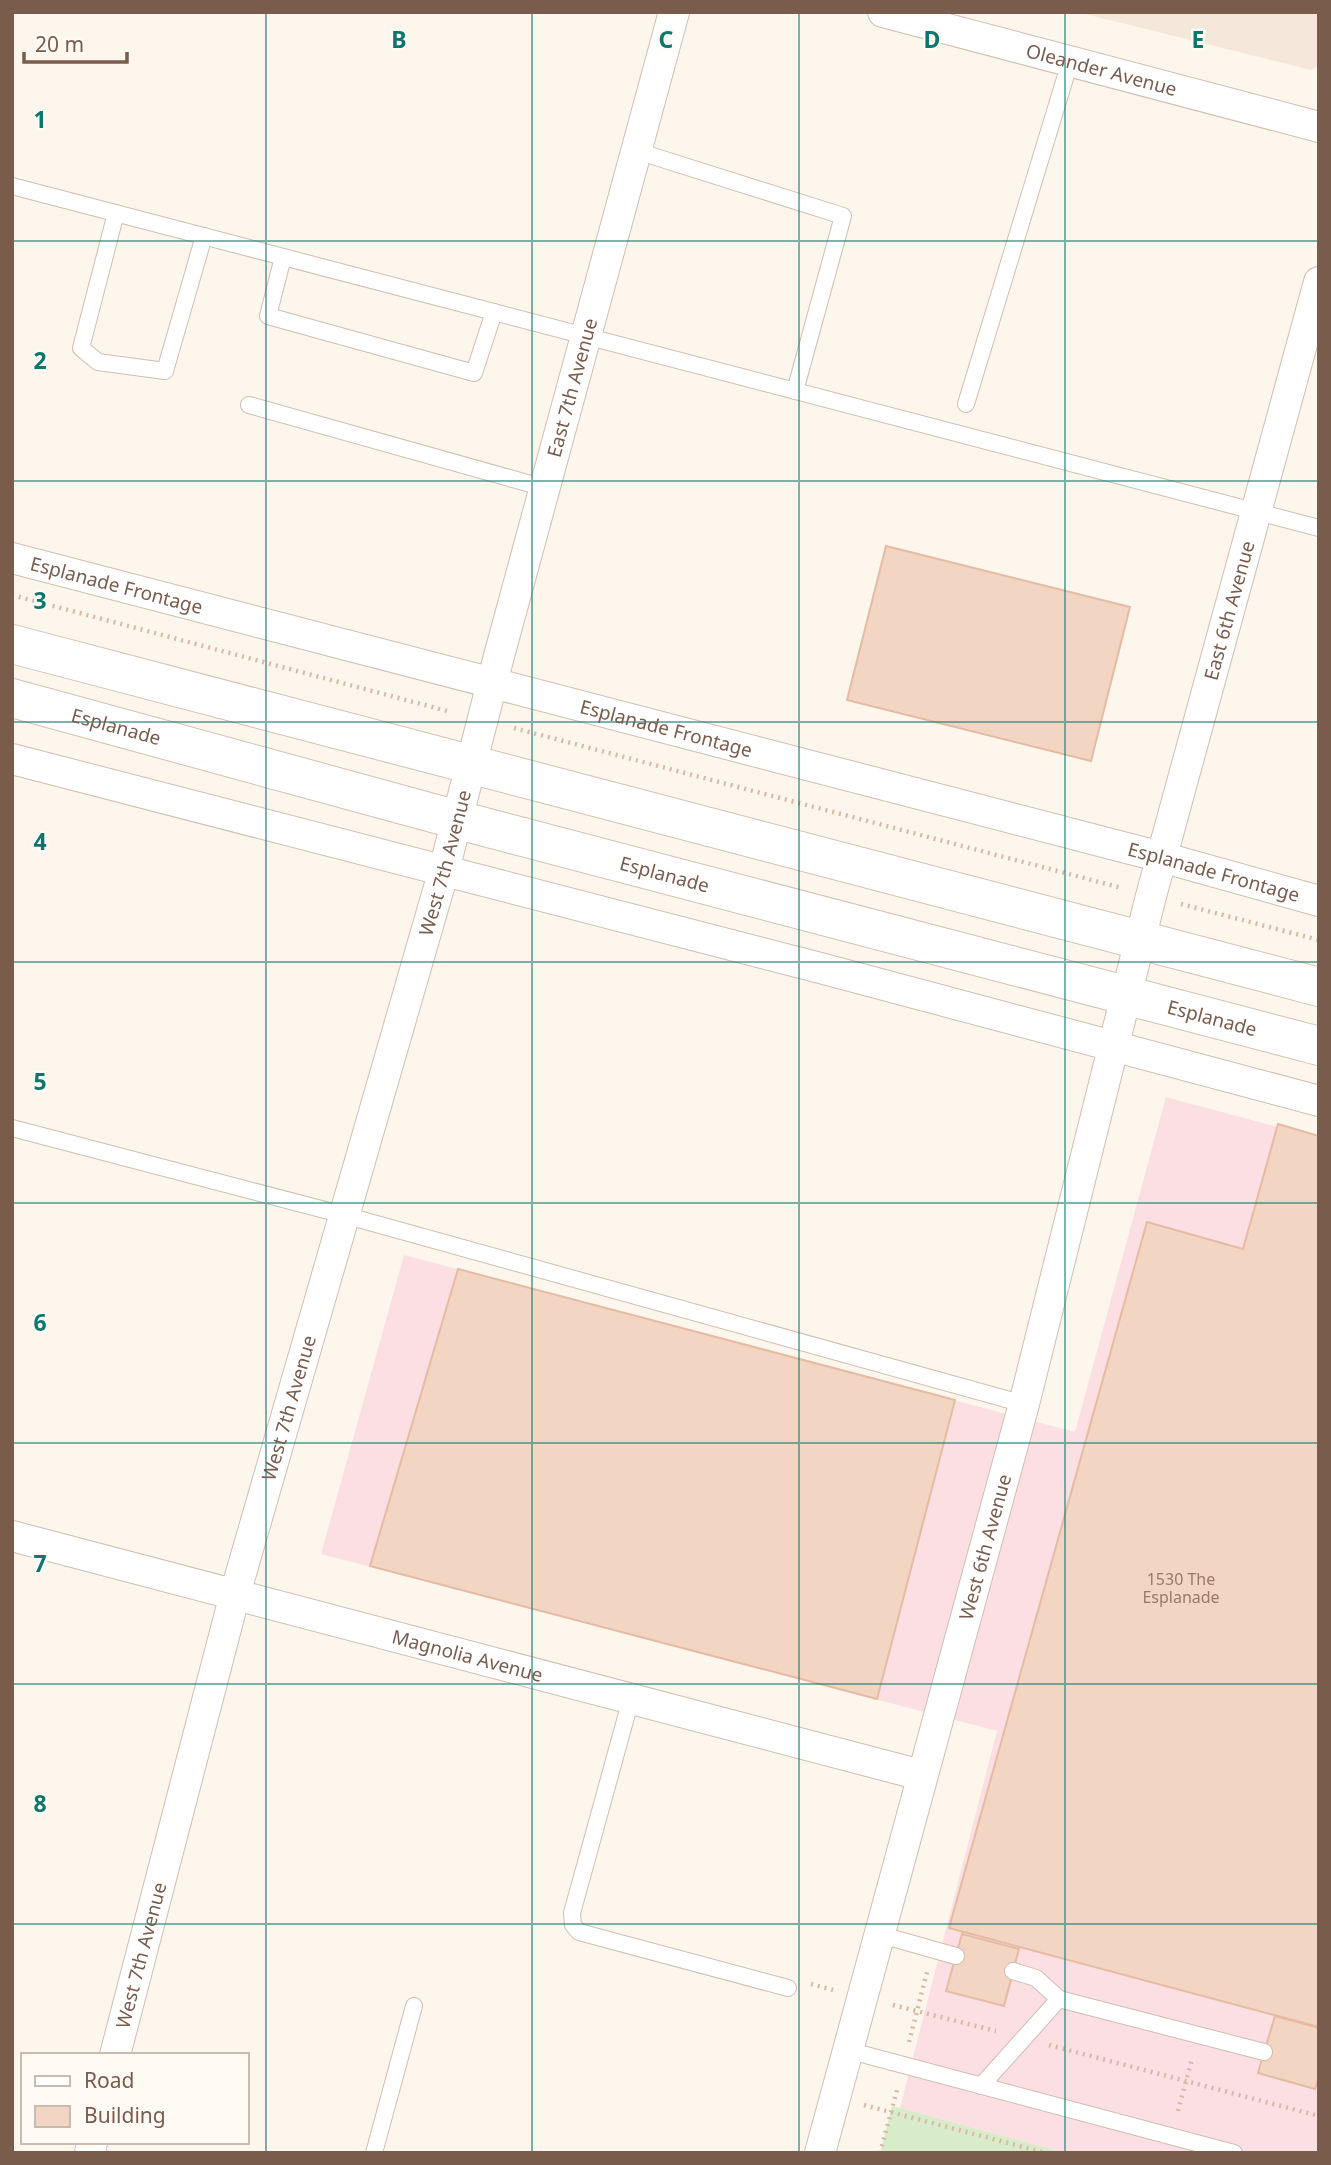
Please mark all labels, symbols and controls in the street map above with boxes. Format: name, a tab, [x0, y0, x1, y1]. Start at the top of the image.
scale bar	[24, 21, 128, 65]
text: B	[391, 23, 407, 55]
text: C	[659, 23, 674, 55]
text: D	[924, 23, 940, 55]
text: E	[1192, 23, 1204, 55]
text: 20 m	[35, 30, 84, 58]
street label: Oleander Avenue	[1023, 37, 1180, 102]
text: 1	[33, 103, 47, 135]
street label: East 7th Avenue	[541, 315, 603, 460]
text: 2	[33, 344, 47, 376]
street label: East 6th Avenue	[1198, 538, 1261, 683]
street label: Esplanade Frontage	[27, 550, 206, 620]
text: 3	[33, 584, 47, 616]
street label: Esplanade Frontage	[577, 693, 755, 763]
street label: Esplanade	[68, 702, 164, 751]
street label: West 7th Avenue	[413, 787, 477, 939]
text: 4	[33, 825, 47, 857]
street label: Esplanade Frontage	[1125, 836, 1303, 908]
street label: Esplanade	[617, 850, 712, 898]
street label: Esplanade	[1164, 994, 1260, 1042]
text: 5	[33, 1065, 47, 1097]
text: 6	[33, 1306, 47, 1338]
street label: West 7th Avenue	[255, 1332, 322, 1484]
street label: West 6th Avenue	[953, 1471, 1017, 1623]
text: 7	[33, 1547, 47, 1579]
house number: 1530 The Esplanade	[1142, 1568, 1220, 1608]
street label: Magnolia Avenue	[389, 1623, 546, 1688]
text: 8	[33, 1787, 47, 1819]
street label: West 7th Avenue	[109, 1879, 172, 2031]
legend	[21, 2053, 248, 2144]
text: Road	[84, 2066, 134, 2094]
text: Building	[84, 2101, 166, 2129]

